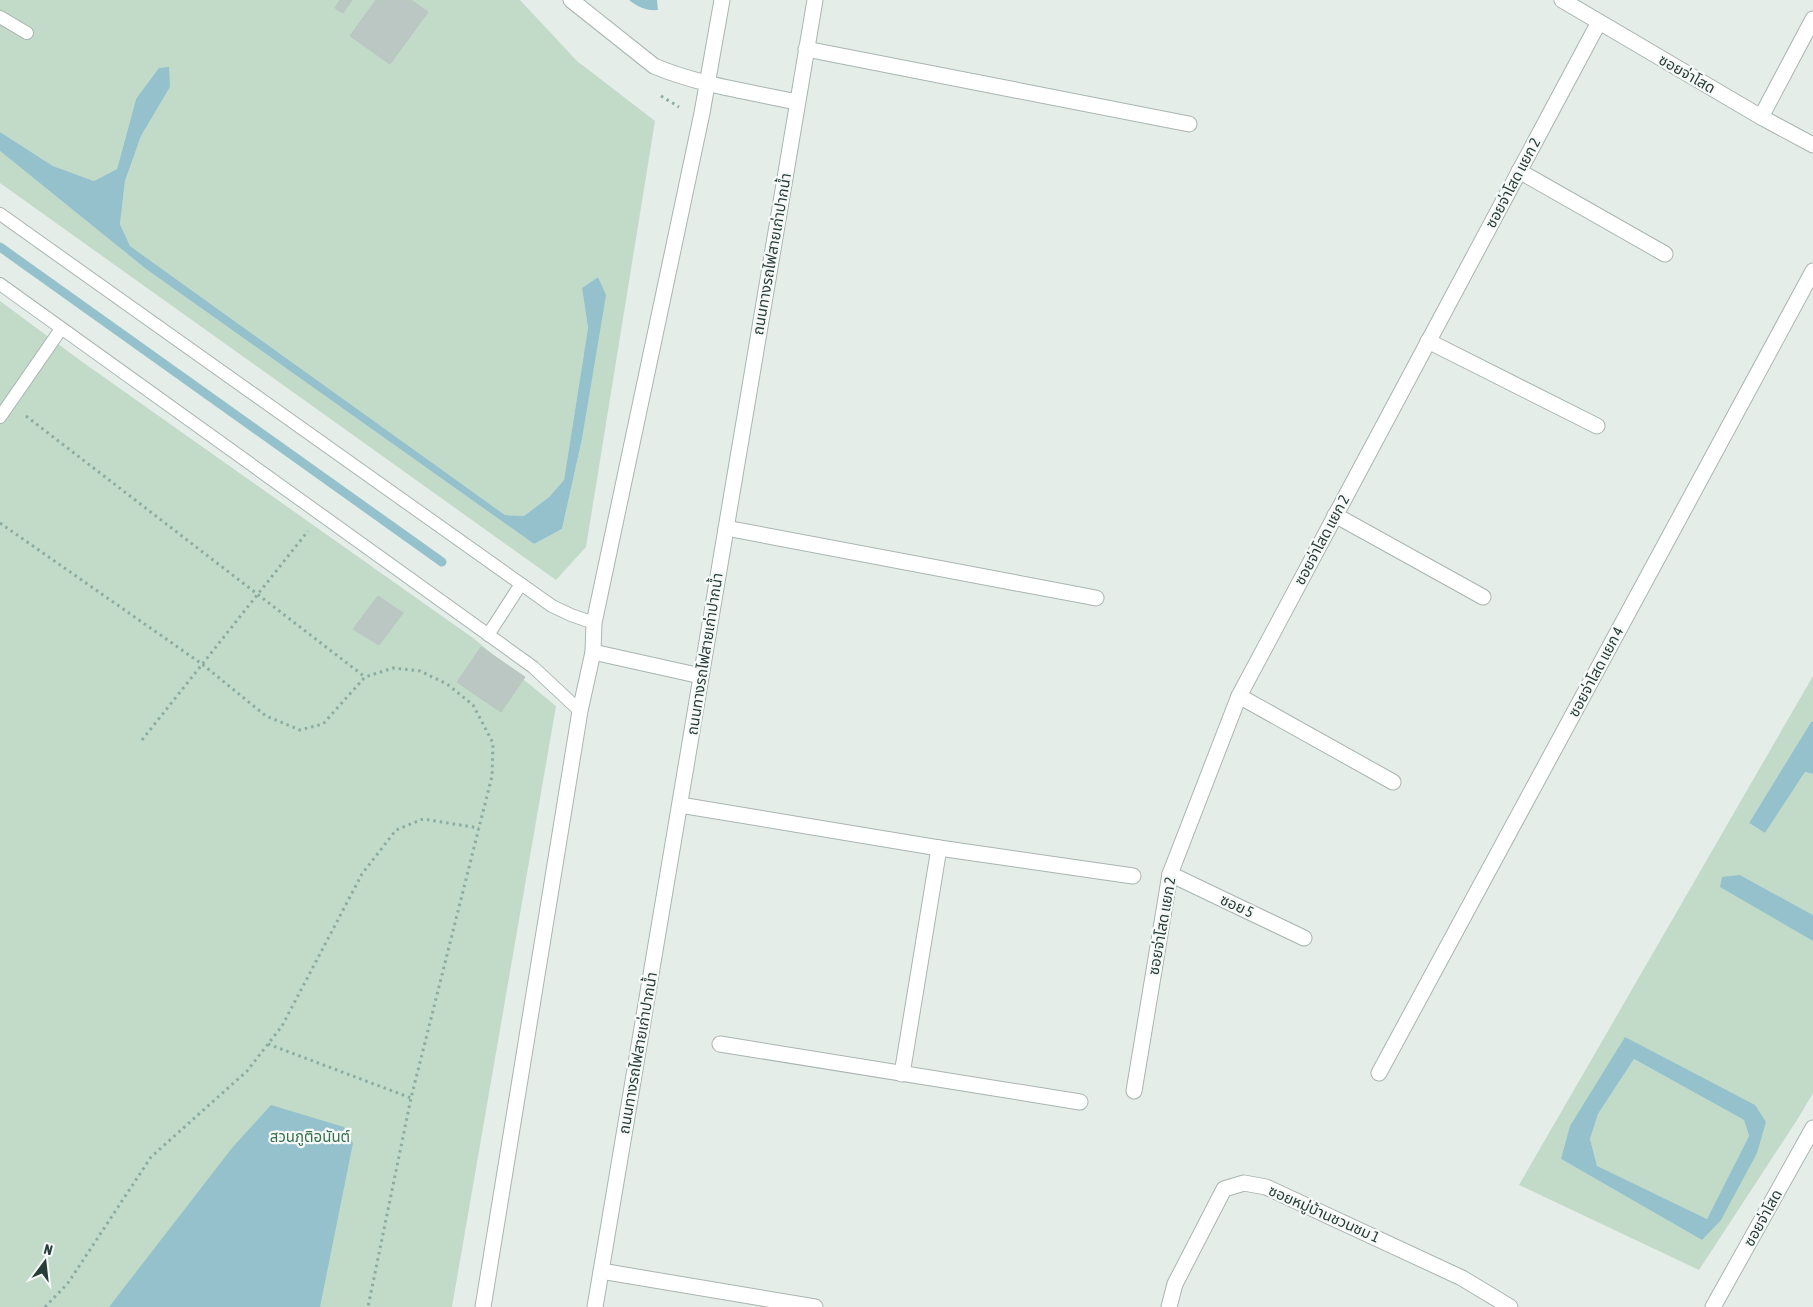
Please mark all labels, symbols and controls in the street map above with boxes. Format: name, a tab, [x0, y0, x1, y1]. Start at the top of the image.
street label: ซอยจ่าโสด	[1656, 51, 1718, 96]
street label: ซอยจ่าโสด แยก 2	[1482, 135, 1543, 231]
street label: ถนนทางรถไฟสายเก่าปากน้ำ	[747, 171, 794, 336]
street label: ซอยจ่าโสด แยก 2	[1291, 492, 1352, 588]
street label: ถนนทางรถไฟสายเก่าปากน้ำ	[681, 571, 726, 736]
street label: ซอยจ่าโสด แยก 4	[1565, 624, 1626, 720]
street label: ซอยจ่าโสด แยก 2	[1145, 876, 1179, 976]
street label: ซอย 5	[1218, 890, 1257, 921]
street label: ถนนทางรถไฟสายเก่าปากน้ำ	[613, 970, 660, 1135]
park label: สวนภูติอนันต์	[270, 1128, 350, 1146]
street label: ซอยหมู่บ้านชวนชม 1	[1266, 1181, 1382, 1247]
street label: ซอยจ่าโสด	[1740, 1186, 1785, 1249]
north arrow	[20, 1237, 70, 1287]
text: N	[42, 1241, 54, 1258]

